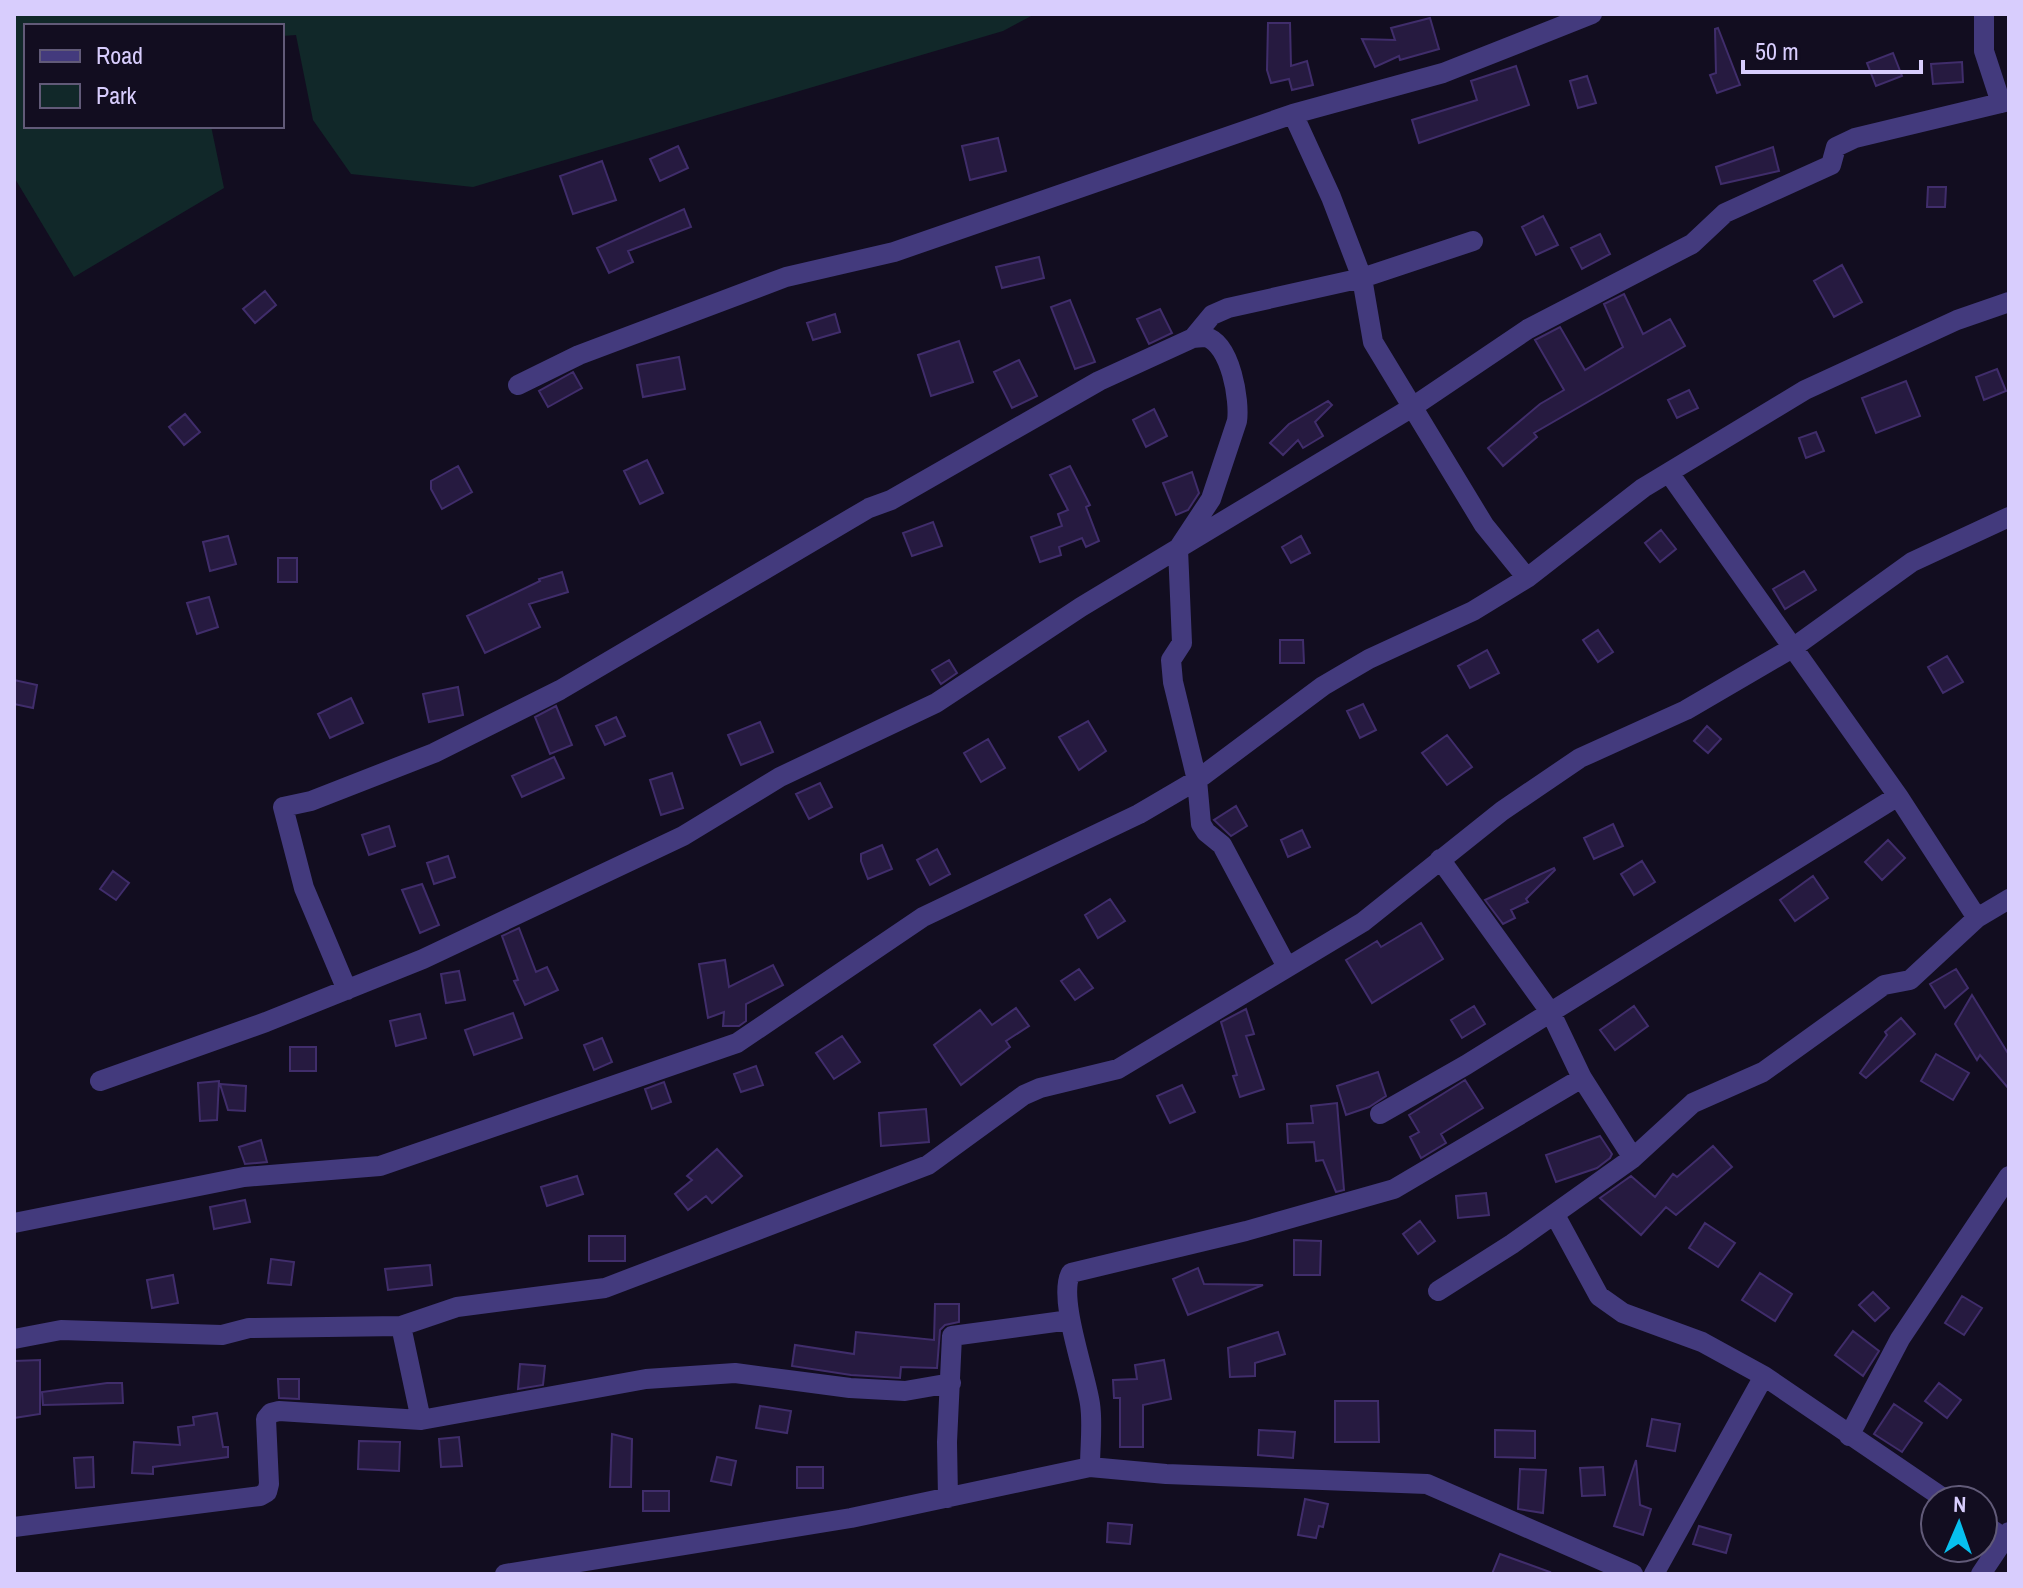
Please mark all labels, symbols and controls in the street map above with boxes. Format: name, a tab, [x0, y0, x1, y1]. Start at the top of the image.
legend	[24, 24, 284, 128]
scale bar	[1743, 24, 1921, 74]
text: 50 m	[1755, 35, 1799, 67]
text: Road	[96, 39, 143, 71]
text: Park	[96, 79, 137, 111]
north arrow	[1919, 1484, 1999, 1564]
text: N	[1953, 1489, 1967, 1519]

